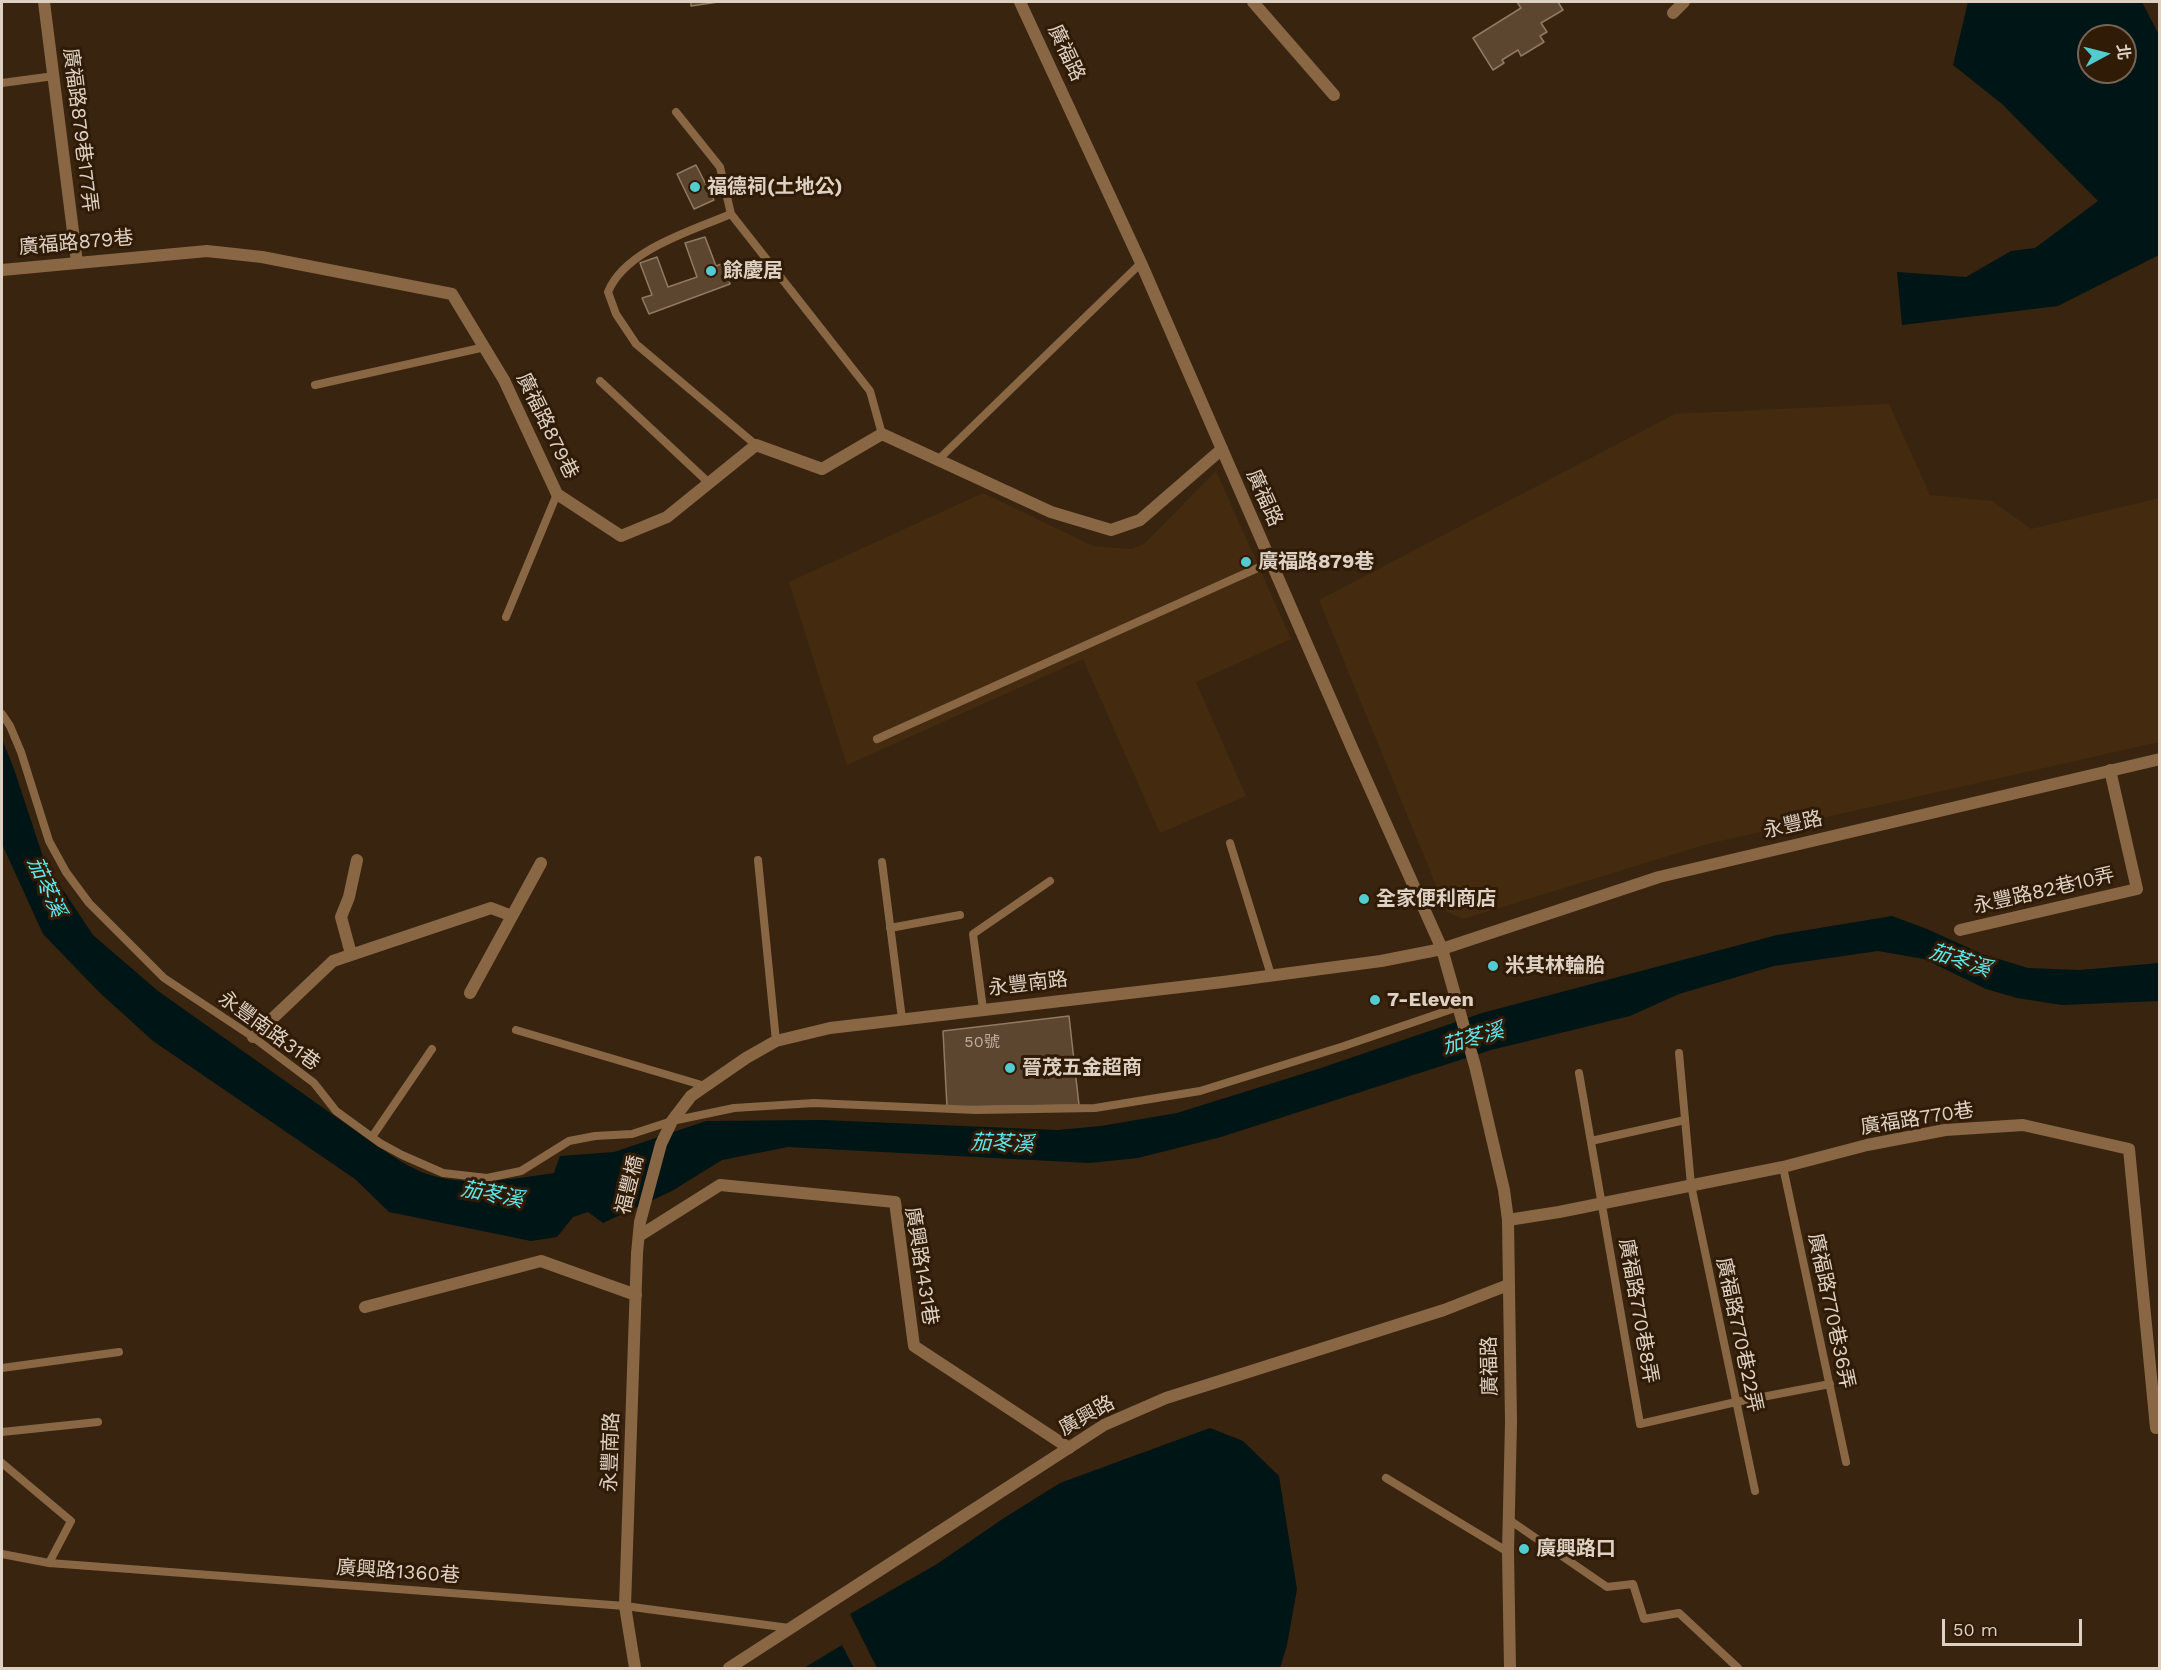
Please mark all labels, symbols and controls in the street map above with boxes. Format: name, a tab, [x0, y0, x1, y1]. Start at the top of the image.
street label: 廣福路	[1042, 21, 1090, 85]
north arrow	[2077, 24, 2137, 84]
text: 北	[2113, 43, 2134, 61]
street label: 廣福路879巷177弄	[58, 46, 102, 214]
place label: 福德祠(土地公)	[707, 175, 843, 199]
marker: 福德祠(土地公)	[688, 180, 702, 194]
street label: 廣福路879巷	[18, 226, 134, 260]
place label: 餘慶居	[723, 259, 783, 283]
marker: 餘慶居	[704, 264, 718, 278]
street label: 廣福路879巷	[511, 369, 583, 483]
street label: 廣福路	[1241, 466, 1287, 530]
place label: 廣福路879巷	[1258, 550, 1374, 574]
marker: 廣福路879巷	[1239, 555, 1253, 569]
street label: 永豐路	[1761, 807, 1825, 843]
water label: 茄苳溪	[22, 853, 70, 921]
street label: 永豐路82巷10弄	[1971, 863, 2117, 919]
place label: 全家便利商店	[1376, 887, 1496, 911]
marker: 全家便利商店	[1357, 892, 1371, 906]
water label: 茄苳溪	[1926, 939, 1994, 983]
place label: 米其林輪胎	[1505, 954, 1605, 978]
marker: 米其林輪胎	[1486, 959, 1500, 973]
street label: 永豐南路	[987, 967, 1069, 1001]
street label: 永豐南路31巷	[214, 986, 324, 1076]
place label: 7-Eleven	[1387, 988, 1474, 1012]
marker: 7-Eleven	[1368, 993, 1382, 1007]
water label: 茄苳溪	[1439, 1018, 1507, 1060]
house number: 50號	[964, 1032, 1000, 1052]
place label: 晉茂五金超商	[1022, 1056, 1142, 1080]
marker: 晉茂五金超商	[1003, 1061, 1017, 1075]
street label: 廣福路770巷	[1859, 1098, 1975, 1140]
water label: 茄苳溪	[970, 1130, 1034, 1158]
street label: 福豐橋	[611, 1153, 649, 1217]
water label: 茄苳溪	[459, 1177, 525, 1213]
street label: 廣興路1431巷	[900, 1205, 942, 1327]
street label: 廣福路770巷36弄	[1803, 1231, 1859, 1391]
street label: 廣福路770巷8弄	[1613, 1237, 1663, 1385]
street label: 廣福路770巷22弄	[1711, 1255, 1767, 1415]
street label: 廣福路	[1477, 1336, 1503, 1396]
street label: 廣興路	[1055, 1391, 1119, 1441]
street label: 永豐南路	[598, 1412, 624, 1492]
place label: 廣興路口	[1536, 1537, 1616, 1561]
marker: 廣興路口	[1517, 1542, 1531, 1556]
street label: 廣興路1360巷	[335, 1556, 461, 1588]
scale bar	[1945, 1607, 2084, 1645]
text: 50 m	[1953, 1619, 1998, 1640]

